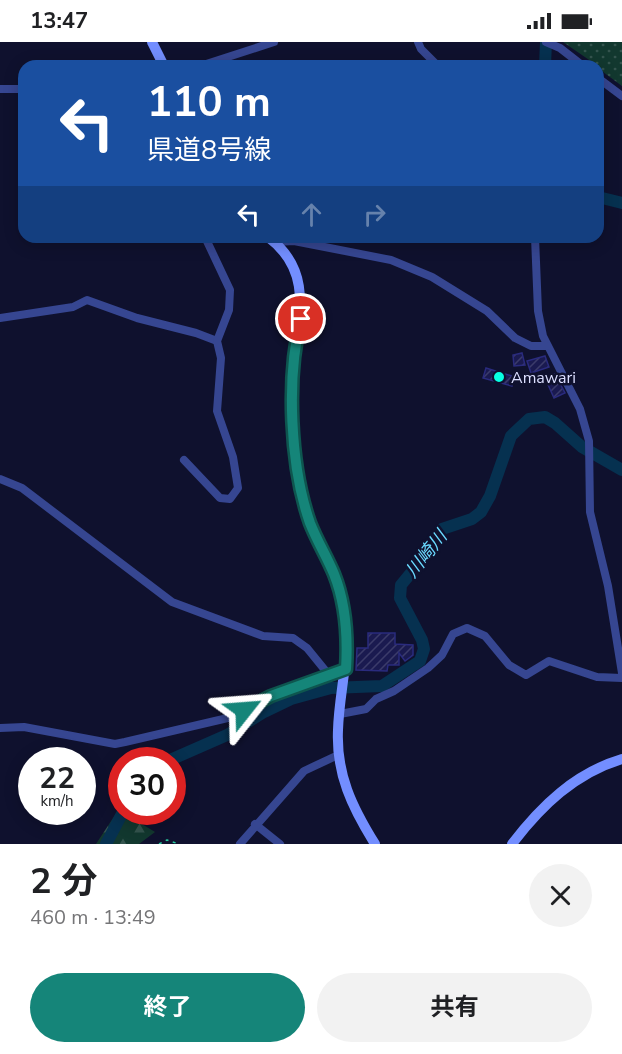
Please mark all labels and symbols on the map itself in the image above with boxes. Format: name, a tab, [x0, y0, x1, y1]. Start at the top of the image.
pin	[275, 293, 326, 344]
place label: Amawari	[511, 367, 576, 389]
marker: Amawari	[492, 370, 506, 384]
water label: 川崎川	[400, 524, 454, 583]
position arrow	[212, 678, 276, 742]
speed limit sign: 30	[108, 747, 186, 825]

